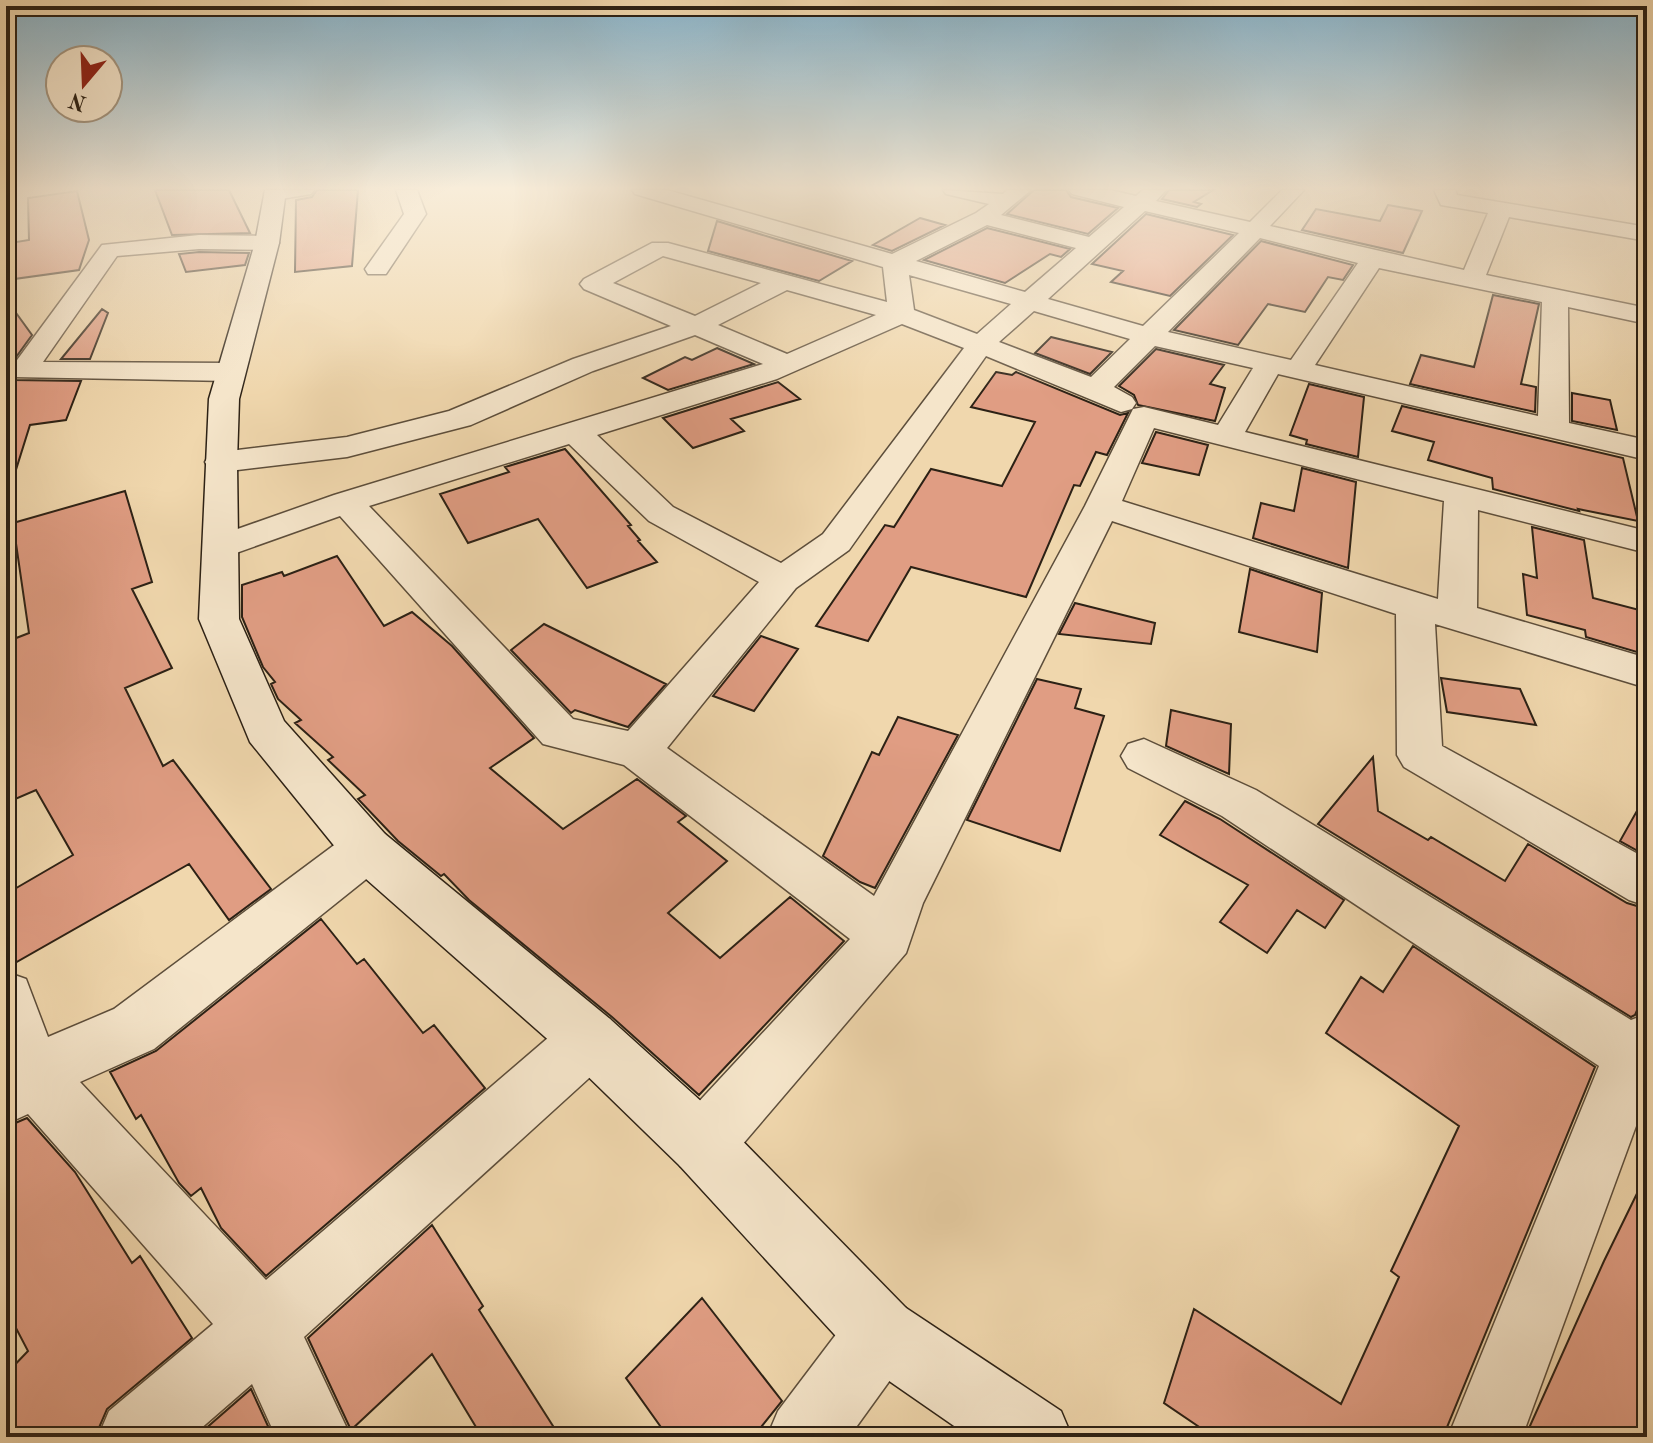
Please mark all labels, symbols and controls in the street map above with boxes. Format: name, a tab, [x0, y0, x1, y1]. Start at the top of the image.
north arrow	[44, 44, 124, 124]
text: N	[66, 88, 90, 114]

